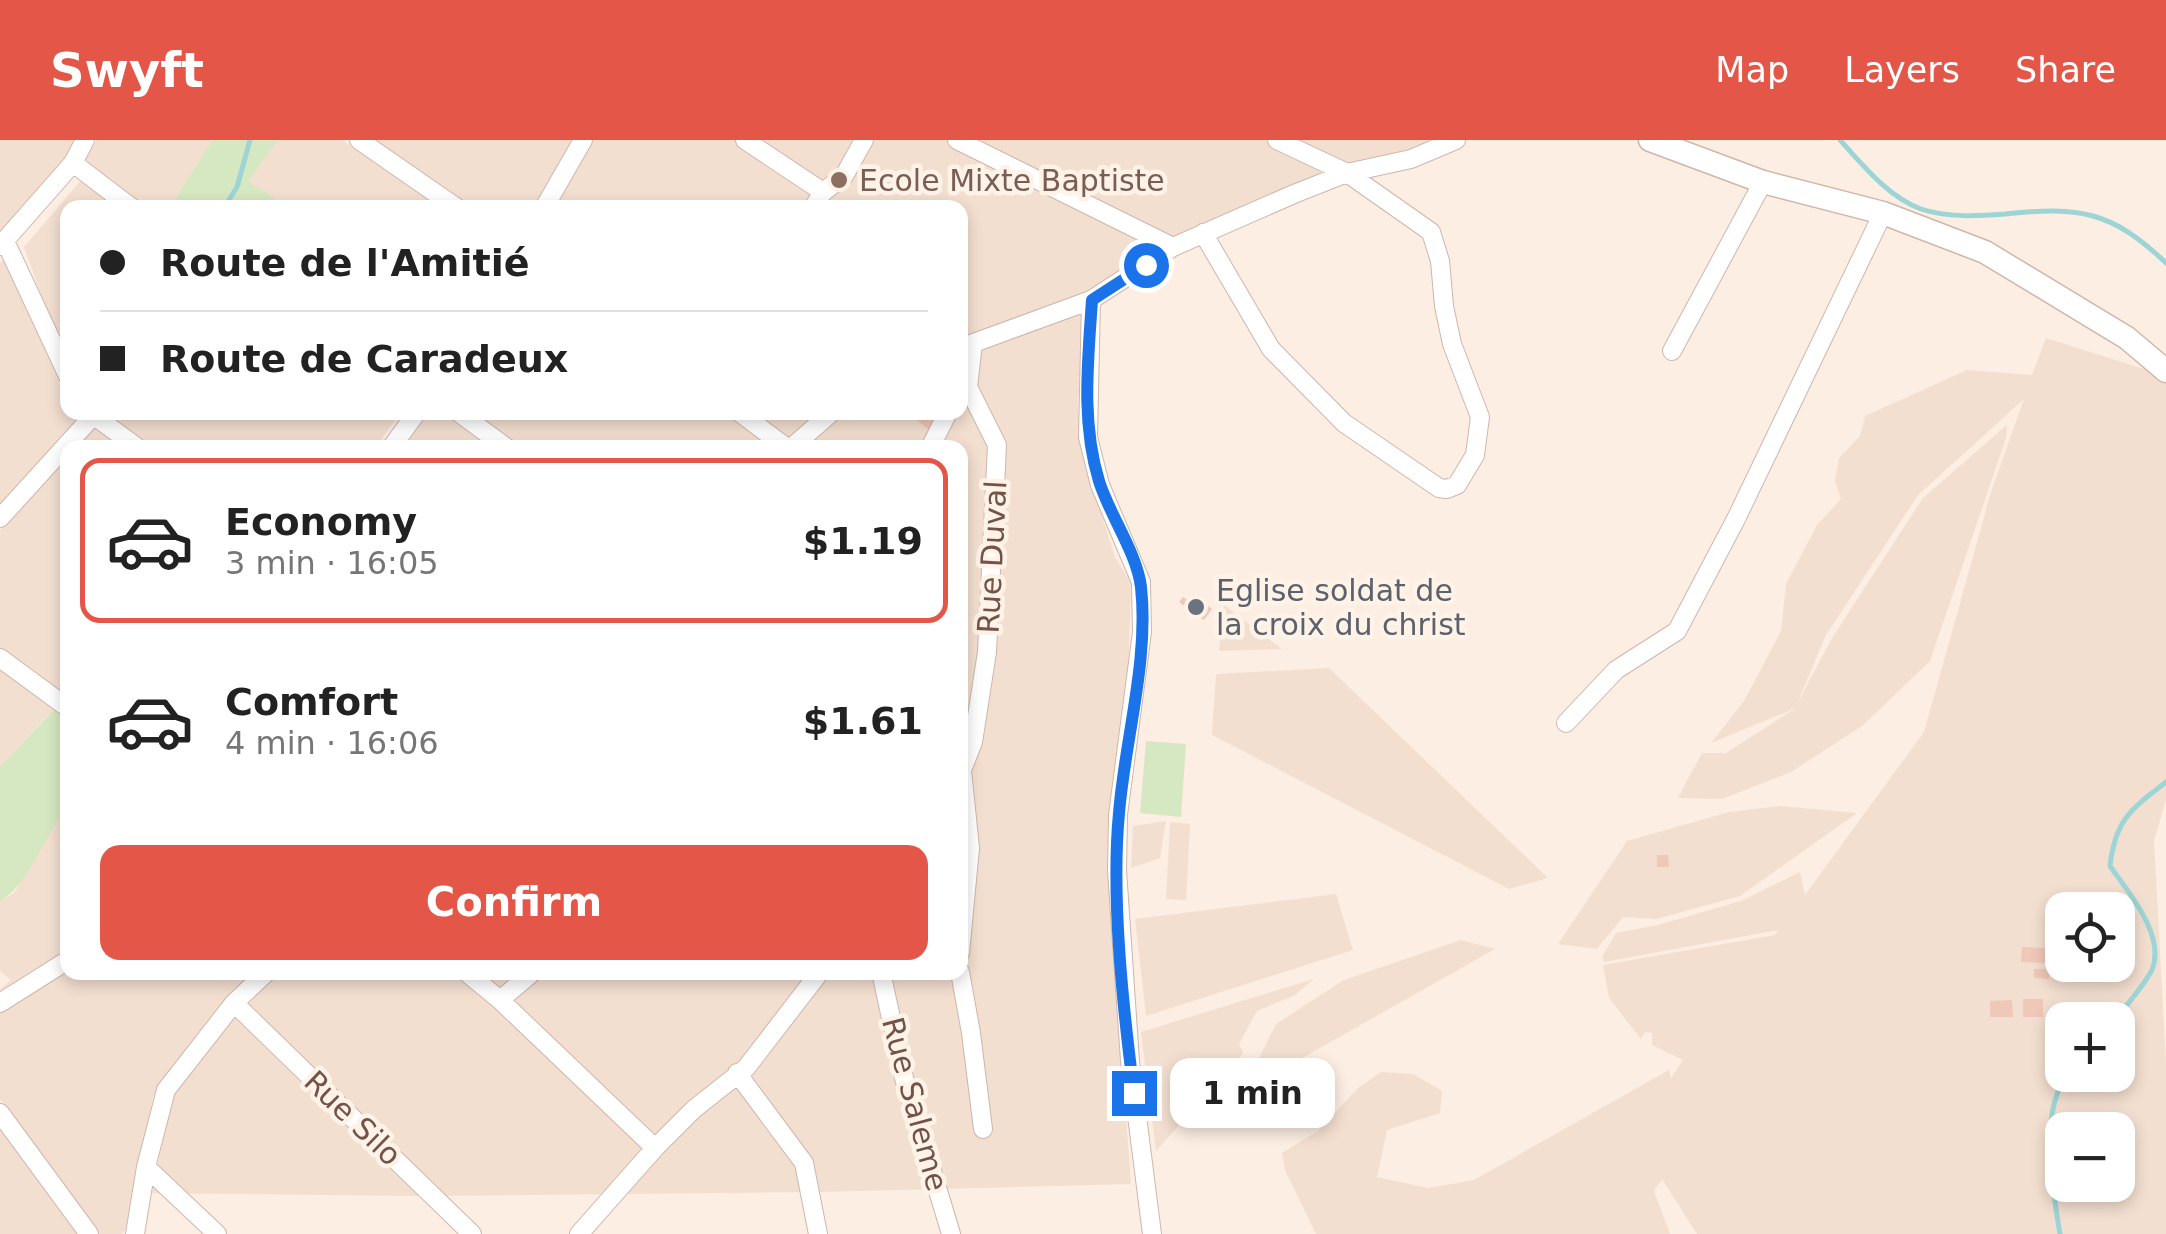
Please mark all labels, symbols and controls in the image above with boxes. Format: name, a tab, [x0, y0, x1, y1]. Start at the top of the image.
text: Swyft	[50, 42, 204, 98]
text: Map	[1715, 50, 1789, 90]
text: Layers	[1844, 50, 1960, 90]
text: Share	[2015, 50, 2116, 90]
place label: Ecole Mixte Baptiste	[859, 163, 1165, 198]
marker: Ecole Mixte Baptiste	[828, 169, 850, 191]
text: Route de l'Amitié	[160, 241, 529, 285]
route start	[1124, 243, 1169, 288]
text: Route de Caradeux	[160, 337, 568, 381]
street label: Rue Duval	[971, 480, 1013, 634]
icon: car	[105, 496, 195, 586]
text: Economy	[225, 500, 417, 544]
text: $1.19	[803, 519, 923, 563]
text: 3 min · 16:05	[225, 544, 439, 582]
place label: Eglise soldat de la croix du christ	[1216, 573, 1466, 642]
marker: Eglise soldat de la croix du christ	[1185, 596, 1207, 618]
icon: car	[105, 676, 195, 766]
text: Comfort	[225, 680, 398, 724]
text: $1.61	[803, 699, 923, 743]
text: 4 min · 16:06	[225, 724, 439, 762]
button: Confirm	[100, 845, 928, 960]
map controls	[2045, 892, 2135, 1202]
button: locate	[2045, 892, 2135, 982]
button: +	[2045, 1002, 2135, 1092]
street label: Rue Saleme	[875, 1013, 955, 1195]
callout: 1 min	[1169, 1058, 1334, 1128]
street label: Rue Silo	[297, 1064, 409, 1172]
route end	[1112, 1071, 1157, 1116]
text: 1 min	[1202, 1074, 1303, 1112]
button: −	[2045, 1112, 2135, 1202]

